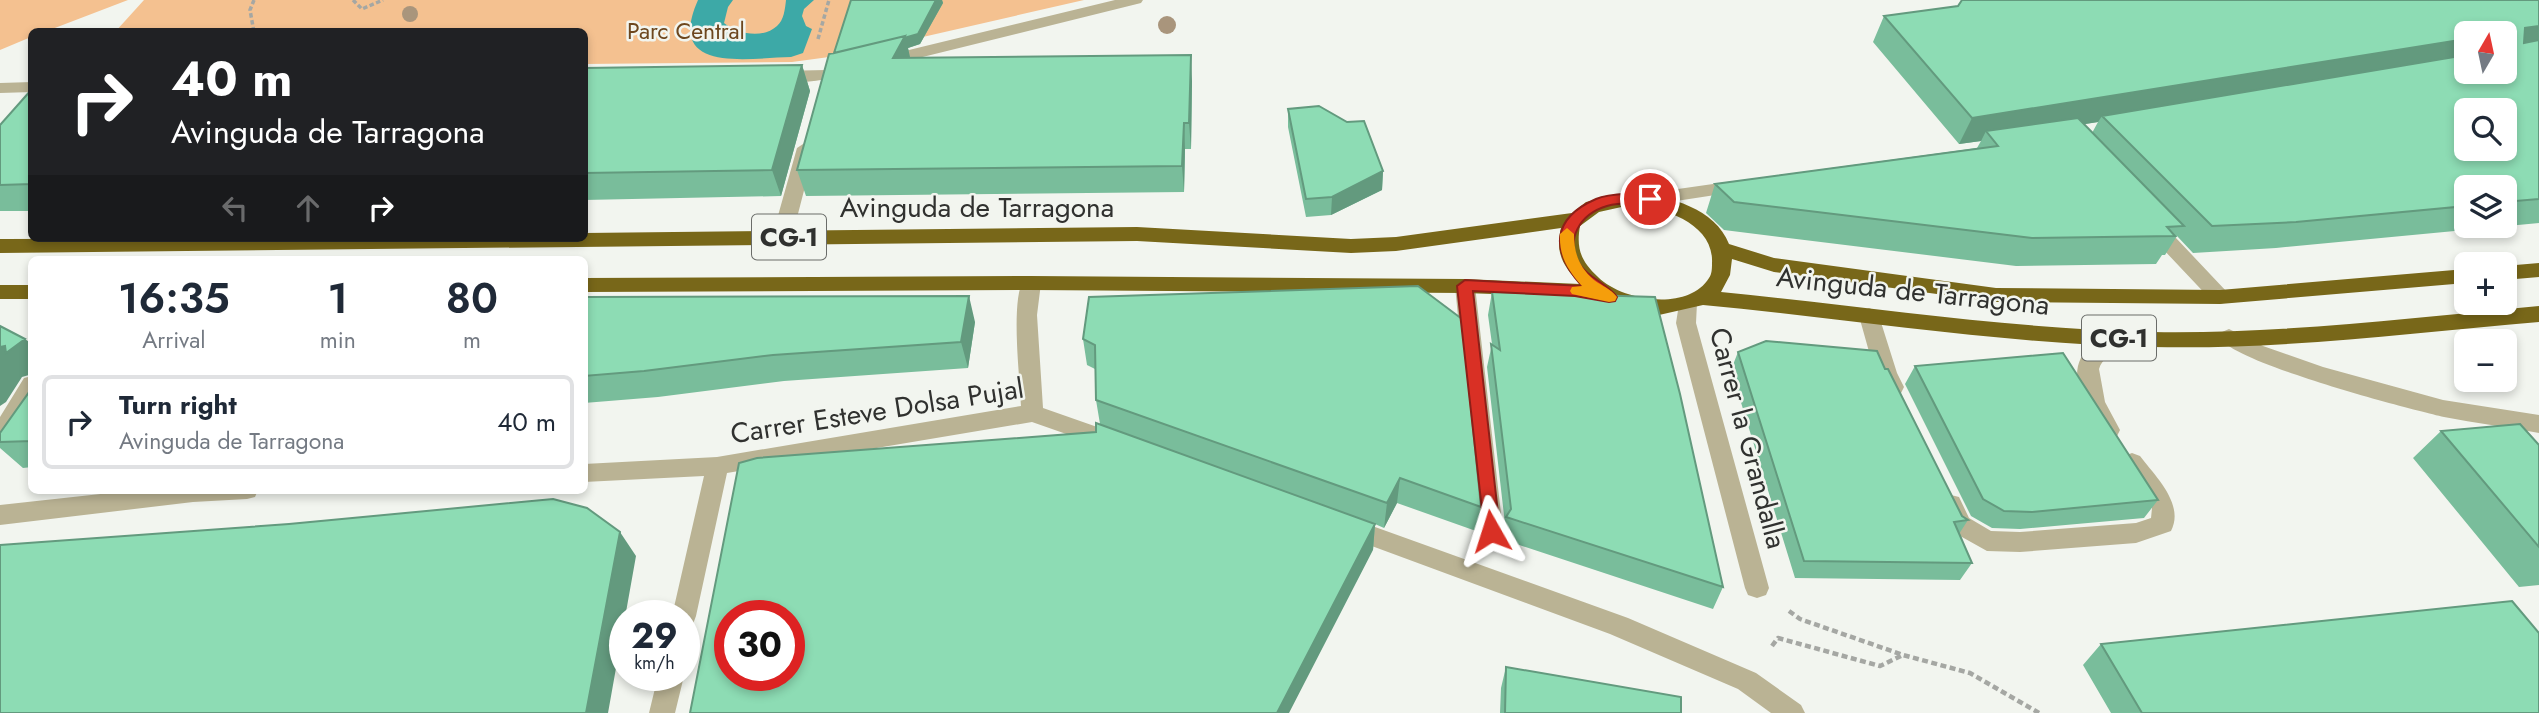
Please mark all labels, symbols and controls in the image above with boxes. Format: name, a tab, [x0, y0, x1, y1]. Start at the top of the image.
park label: Parc Central	[627, 14, 745, 48]
north arrow	[2454, 21, 2516, 84]
map controls	[2454, 21, 2517, 392]
text: 40 m	[171, 44, 293, 114]
icon: right	[56, 56, 147, 147]
button: search	[2454, 98, 2517, 161]
text: Avinguda de Tarragona	[171, 109, 485, 155]
pin	[1620, 169, 1680, 229]
button: layers	[2454, 175, 2517, 238]
icon: arrive	[1631, 180, 1669, 218]
street label: Avinguda de Tarragona	[840, 187, 1114, 228]
icon: left	[216, 189, 254, 227]
icon: ahead	[289, 189, 327, 227]
icon: right	[362, 189, 400, 227]
road number: CG-1	[752, 214, 826, 260]
button: +	[2454, 252, 2517, 315]
street label: Avinguda de Tarragona	[1774, 256, 2052, 326]
text: 16:35	[118, 268, 230, 329]
text: 1	[327, 268, 348, 329]
text: 80	[446, 268, 498, 329]
road number: CG-1	[2082, 316, 2156, 360]
text: Arrival	[142, 323, 206, 357]
text: min	[320, 323, 356, 357]
text: m	[463, 323, 481, 357]
street label: Carrer la Grandalla	[1699, 323, 1797, 553]
button: −	[2454, 329, 2517, 392]
street label: Carrer Esteve Dolsa Pujal	[727, 368, 1027, 454]
text: Turn right	[119, 386, 237, 424]
icon: right	[60, 403, 98, 441]
text: 40 m	[497, 403, 556, 441]
text: Avinguda de Tarragona	[119, 424, 344, 458]
position arrow	[1454, 494, 1528, 568]
speed limit sign: 30	[714, 600, 805, 691]
text: 29	[631, 611, 678, 661]
text: km/h	[634, 650, 675, 676]

